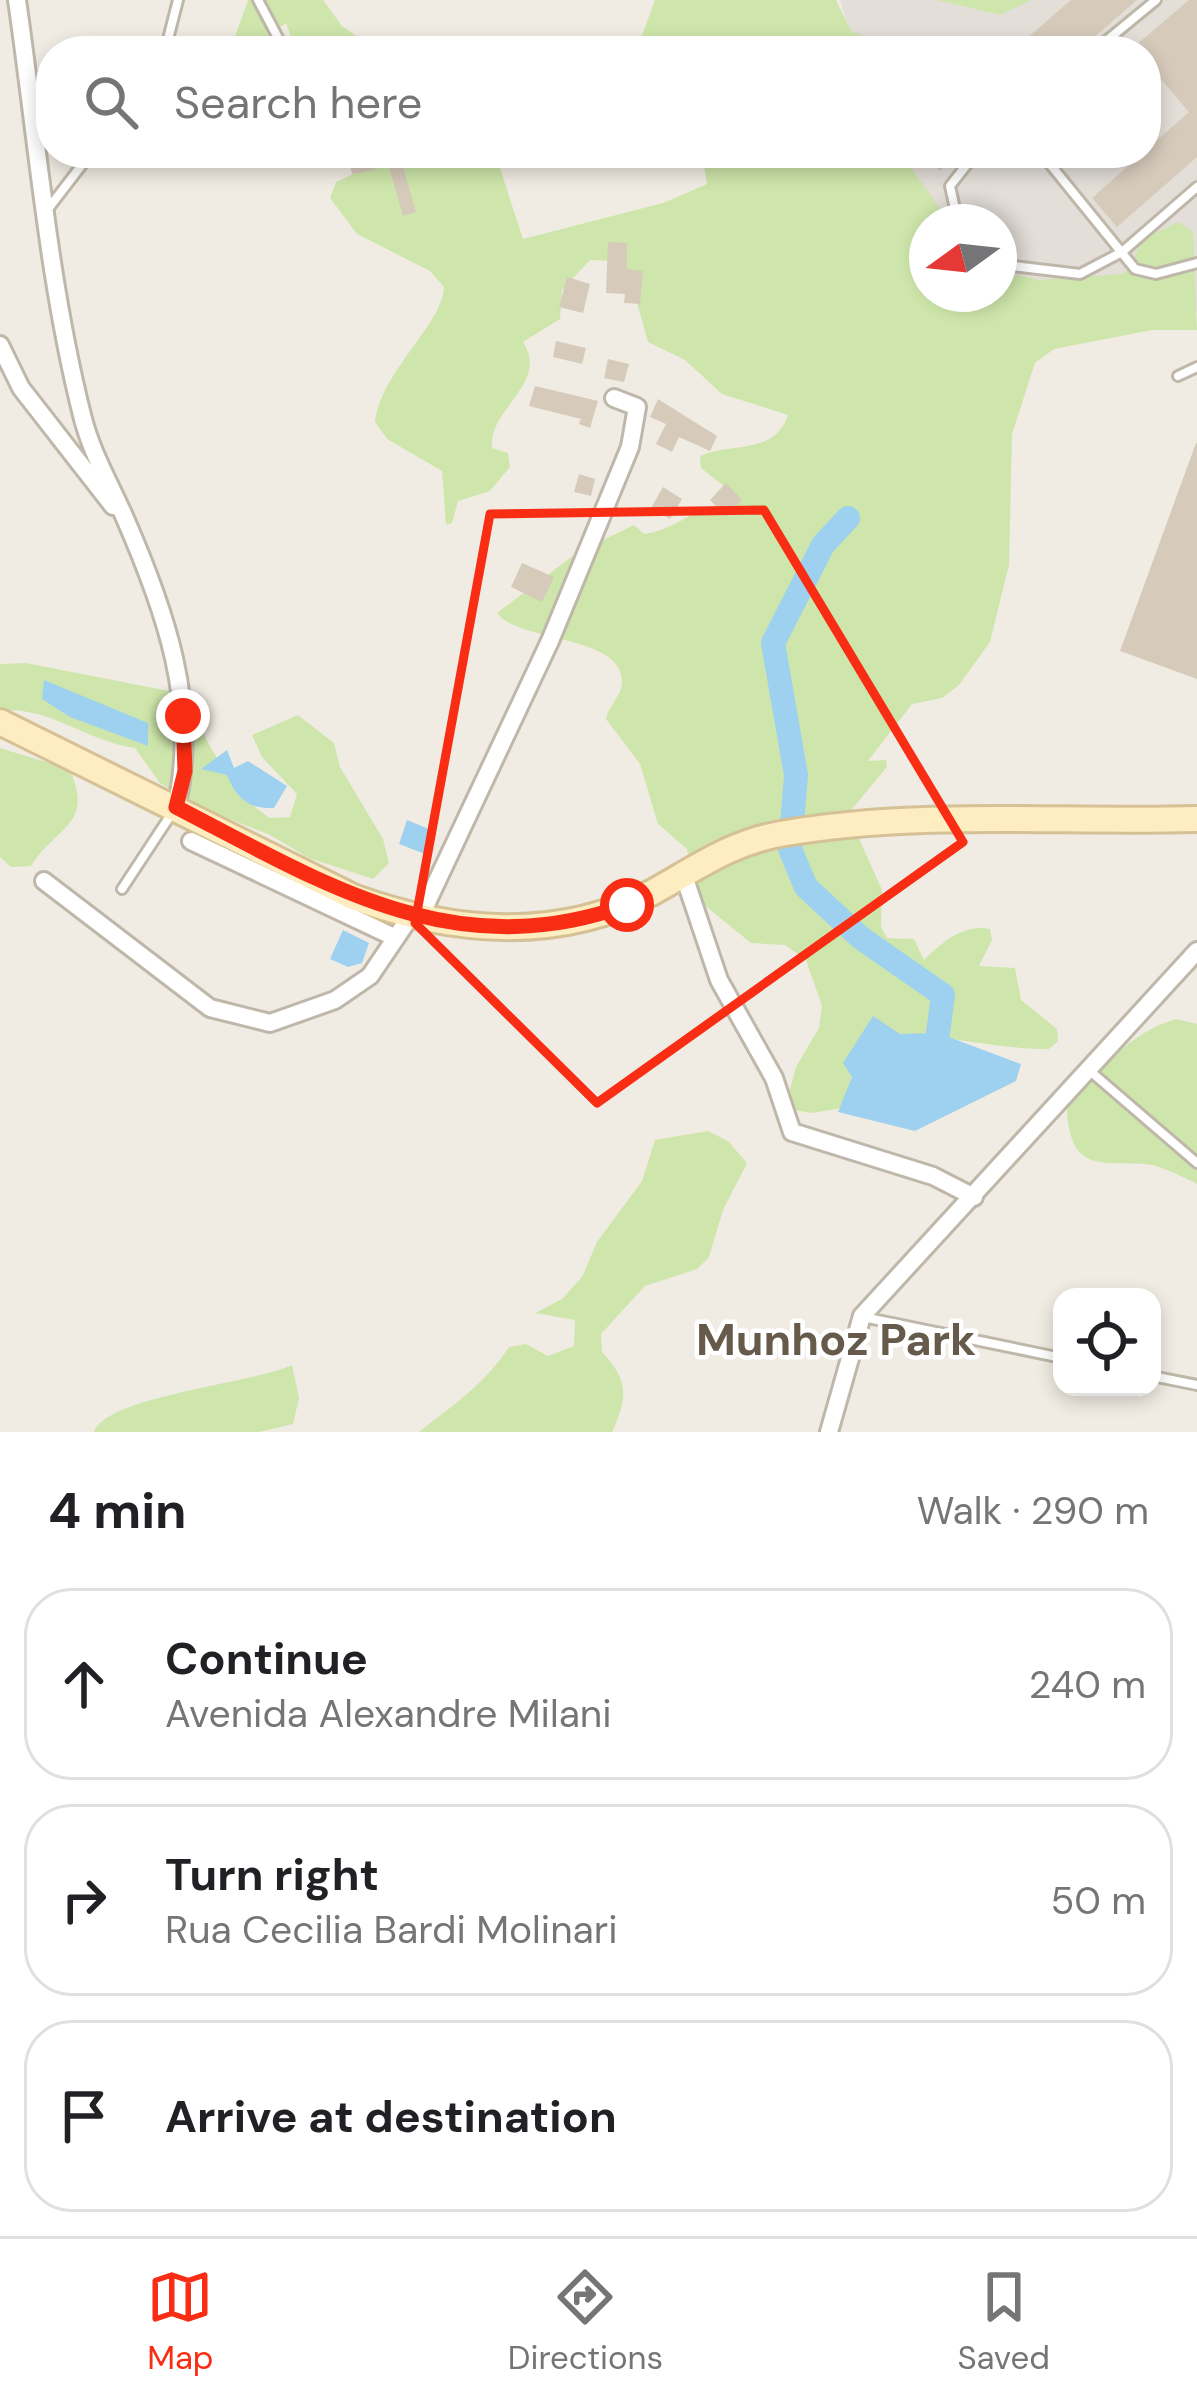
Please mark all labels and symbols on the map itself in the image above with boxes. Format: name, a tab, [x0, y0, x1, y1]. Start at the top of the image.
north arrow	[909, 204, 1017, 312]
route end	[156, 689, 210, 743]
route start	[600, 878, 654, 932]
district label: Munhoz Park	[696, 1310, 976, 1369]

